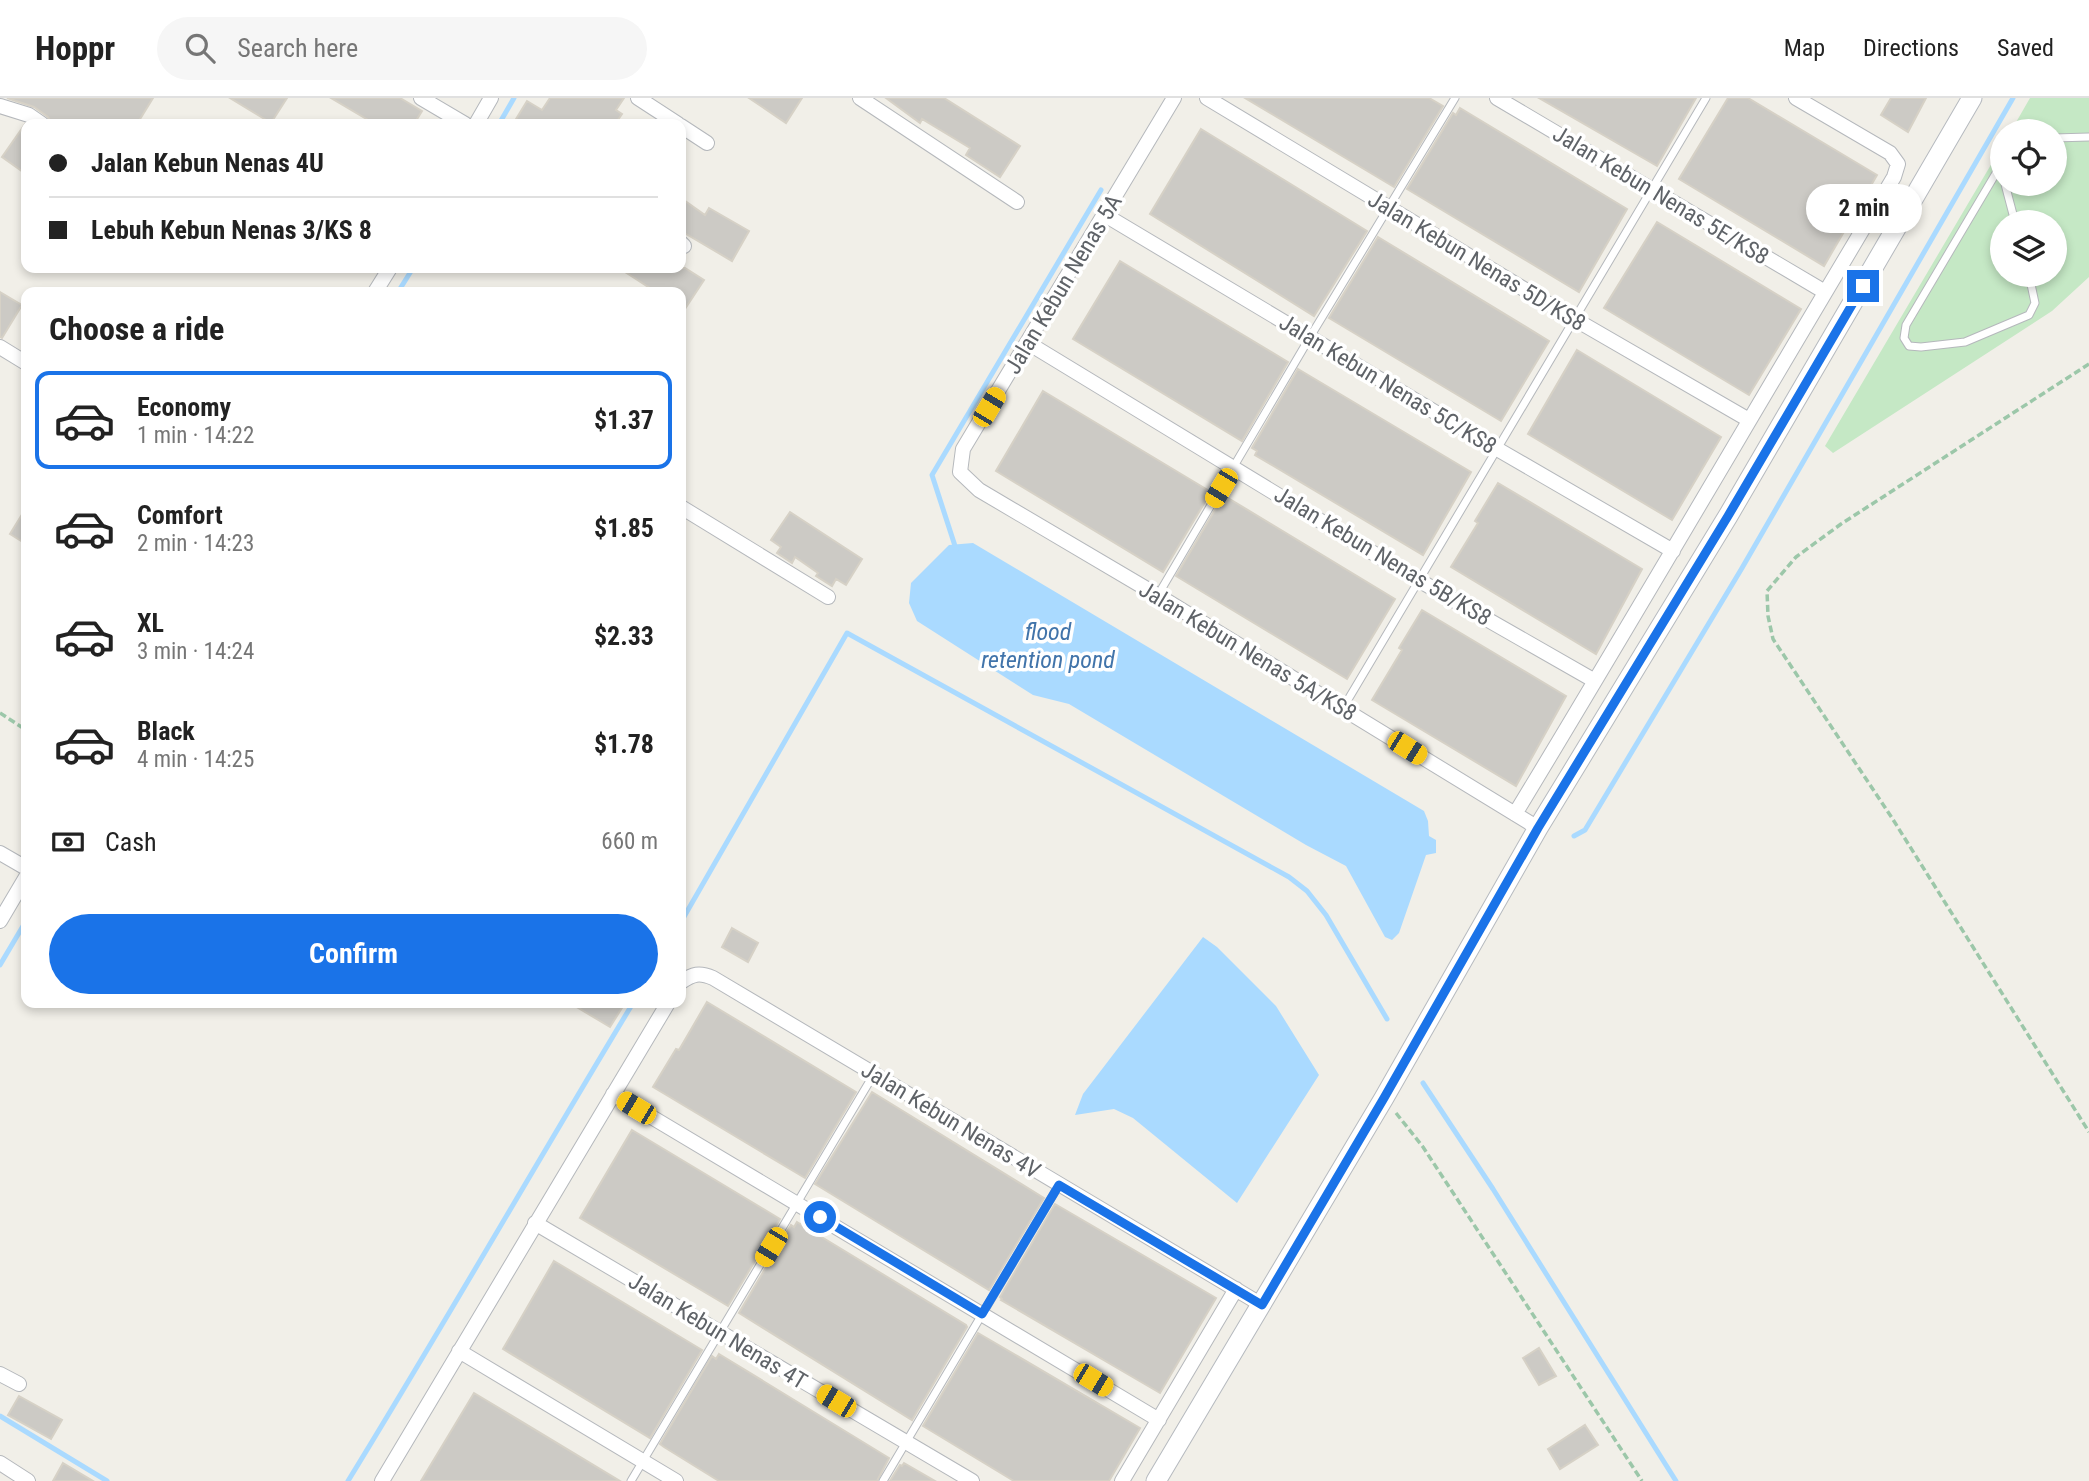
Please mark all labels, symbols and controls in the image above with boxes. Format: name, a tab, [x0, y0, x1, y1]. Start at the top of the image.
search box	[157, 17, 647, 80]
text: Hoppr	[35, 29, 115, 68]
icon: search	[181, 29, 219, 67]
text: Search here	[237, 33, 358, 63]
text: Map	[1784, 34, 1825, 62]
text: Directions	[1863, 34, 1959, 62]
text: Saved	[1997, 34, 2054, 62]
map controls	[1990, 119, 2067, 287]
button: locate	[1990, 119, 2067, 196]
street label: Jalan Kebun Nenas 5E/KS8	[1548, 120, 1774, 271]
text: Jalan Kebun Nenas 4U	[91, 148, 324, 178]
callout: 2 min	[1805, 184, 1921, 234]
street label: Jalan Kebun Nenas 5D/KS8	[1363, 186, 1590, 337]
street label: Jalan Kebun Nenas 5A	[999, 190, 1128, 379]
text: 2 min	[1838, 195, 1890, 222]
button: layers	[1990, 210, 2067, 287]
text: Lebuh Kebun Nenas 3/KS 8	[91, 215, 372, 245]
route end	[1847, 270, 1879, 302]
street label: Jalan Kebun Nenas 5C/KS8	[1274, 309, 1501, 460]
text: Choose a ride	[49, 310, 224, 348]
car	[970, 384, 1009, 430]
icon: car	[53, 389, 116, 452]
text: Economy	[137, 392, 231, 422]
text: $1.37	[594, 405, 654, 435]
text: 1 min · 14:22	[137, 422, 254, 449]
car	[1202, 465, 1241, 511]
street label: Jalan Kebun Nenas 5B/KS8	[1270, 481, 1496, 632]
icon: car	[53, 497, 116, 560]
text: Comfort	[137, 500, 223, 530]
text: $1.85	[594, 513, 654, 543]
text: 2 min · 14:23	[137, 530, 254, 557]
street label: Jalan Kebun Nenas 5A/KS8	[1134, 576, 1361, 727]
icon: car	[53, 605, 116, 668]
text: XL	[137, 608, 164, 638]
water label: flood retention pond	[981, 618, 1115, 674]
text: $2.33	[594, 621, 654, 651]
text: 3 min · 14:24	[137, 638, 254, 665]
icon: car	[53, 713, 116, 776]
text: Black	[137, 716, 195, 746]
car	[1384, 728, 1431, 768]
text: $1.78	[594, 729, 654, 759]
text: 4 min · 14:25	[137, 746, 254, 773]
icon: cash	[49, 823, 87, 861]
text: Cash	[105, 827, 157, 857]
text: 660 m	[601, 828, 658, 855]
button: Confirm	[49, 914, 658, 994]
street label: Jalan Kebun Nenas 4V	[856, 1056, 1045, 1185]
car	[613, 1088, 660, 1128]
route start	[804, 1201, 836, 1233]
car	[752, 1224, 791, 1270]
street label: Jalan Kebun Nenas 4T	[624, 1268, 812, 1395]
car	[1070, 1360, 1117, 1400]
car	[813, 1381, 860, 1421]

